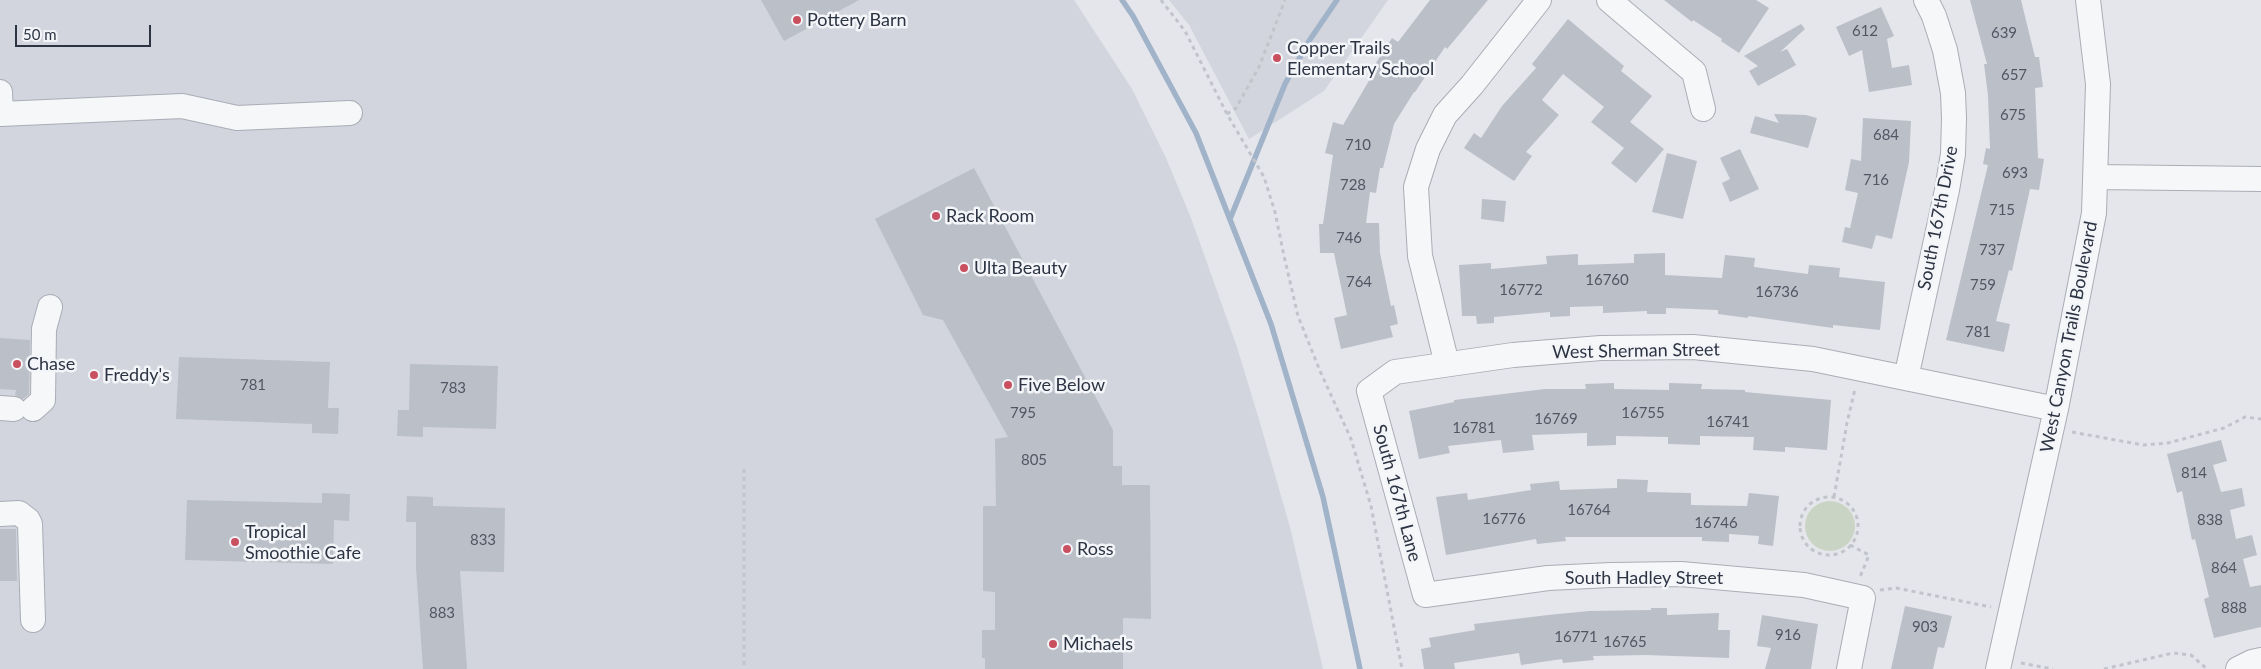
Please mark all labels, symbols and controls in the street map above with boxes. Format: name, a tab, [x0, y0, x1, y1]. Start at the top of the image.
place label: Pottery Barn	[807, 9, 907, 31]
marker: Pottery Barn	[791, 14, 803, 26]
scale bar	[18, 15, 154, 47]
house number: 612	[1852, 22, 1878, 40]
house number: 639	[1991, 24, 2017, 42]
text: 50 m	[23, 25, 57, 43]
place label: Copper Trails Elementary School	[1287, 37, 1434, 80]
marker: Copper Trails Elementary School	[1271, 52, 1283, 64]
house number: 657	[2001, 66, 2027, 84]
house number: 675	[2000, 106, 2026, 124]
house number: 684	[1873, 126, 1899, 144]
house number: 710	[1345, 136, 1371, 154]
street label: South 167th Drive	[1913, 144, 1963, 292]
house number: 693	[2002, 164, 2028, 182]
house number: 716	[1863, 171, 1889, 189]
house number: 728	[1340, 176, 1366, 194]
house number: 715	[1989, 201, 2015, 219]
place label: Rack Room	[946, 205, 1034, 227]
marker: Rack Room	[930, 210, 942, 222]
street label: West Canyon Trails Boulevard	[2036, 219, 2102, 455]
house number: 746	[1336, 229, 1362, 247]
house number: 737	[1979, 241, 2005, 259]
place label: Ulta Beauty	[974, 257, 1067, 279]
marker: Ulta Beauty	[958, 262, 970, 274]
house number: 16760	[1585, 271, 1629, 289]
house number: 764	[1346, 273, 1372, 291]
house number: 759	[1970, 276, 1996, 294]
house number: 16772	[1499, 281, 1543, 299]
house number: 16736	[1755, 283, 1799, 301]
house number: 781	[1965, 323, 1991, 341]
street label: West Sherman Street	[1552, 339, 1720, 363]
place label: Chase	[27, 353, 75, 375]
marker: Chase	[11, 358, 23, 370]
place label: Freddy's	[104, 364, 170, 386]
marker: Freddy's	[88, 369, 100, 381]
place label: Five Below	[1018, 374, 1105, 396]
house number: 781	[240, 376, 266, 394]
house number: 783	[440, 379, 466, 397]
marker: Five Below	[1002, 379, 1014, 391]
house number: 795	[1010, 404, 1036, 422]
house number: 16755	[1621, 404, 1665, 422]
house number: 16769	[1534, 410, 1578, 428]
house number: 16741	[1706, 413, 1750, 431]
house number: 16781	[1452, 419, 1496, 437]
street label: South 167th Lane	[1368, 422, 1426, 564]
house number: 805	[1021, 451, 1047, 469]
house number: 814	[2181, 464, 2207, 482]
house number: 16764	[1567, 501, 1611, 519]
house number: 16776	[1482, 510, 1526, 528]
house number: 838	[2197, 511, 2223, 529]
house number: 16746	[1694, 514, 1738, 532]
place label: Tropical Smoothie Cafe	[245, 521, 361, 564]
house number: 833	[470, 531, 496, 549]
marker: Tropical Smoothie Cafe	[229, 536, 241, 548]
place label: Ross	[1077, 538, 1113, 560]
marker: Ross	[1061, 543, 1073, 555]
house number: 864	[2211, 559, 2237, 577]
street label: South Hadley Street	[1565, 567, 1723, 589]
house number: 888	[2221, 599, 2247, 617]
house number: 883	[429, 604, 455, 622]
house number: 903	[1912, 618, 1938, 636]
house number: 916	[1775, 626, 1801, 644]
house number: 16771	[1554, 628, 1598, 646]
place label: Michaels	[1063, 633, 1133, 655]
house number: 16765	[1603, 633, 1647, 651]
marker: Michaels	[1047, 638, 1059, 650]

